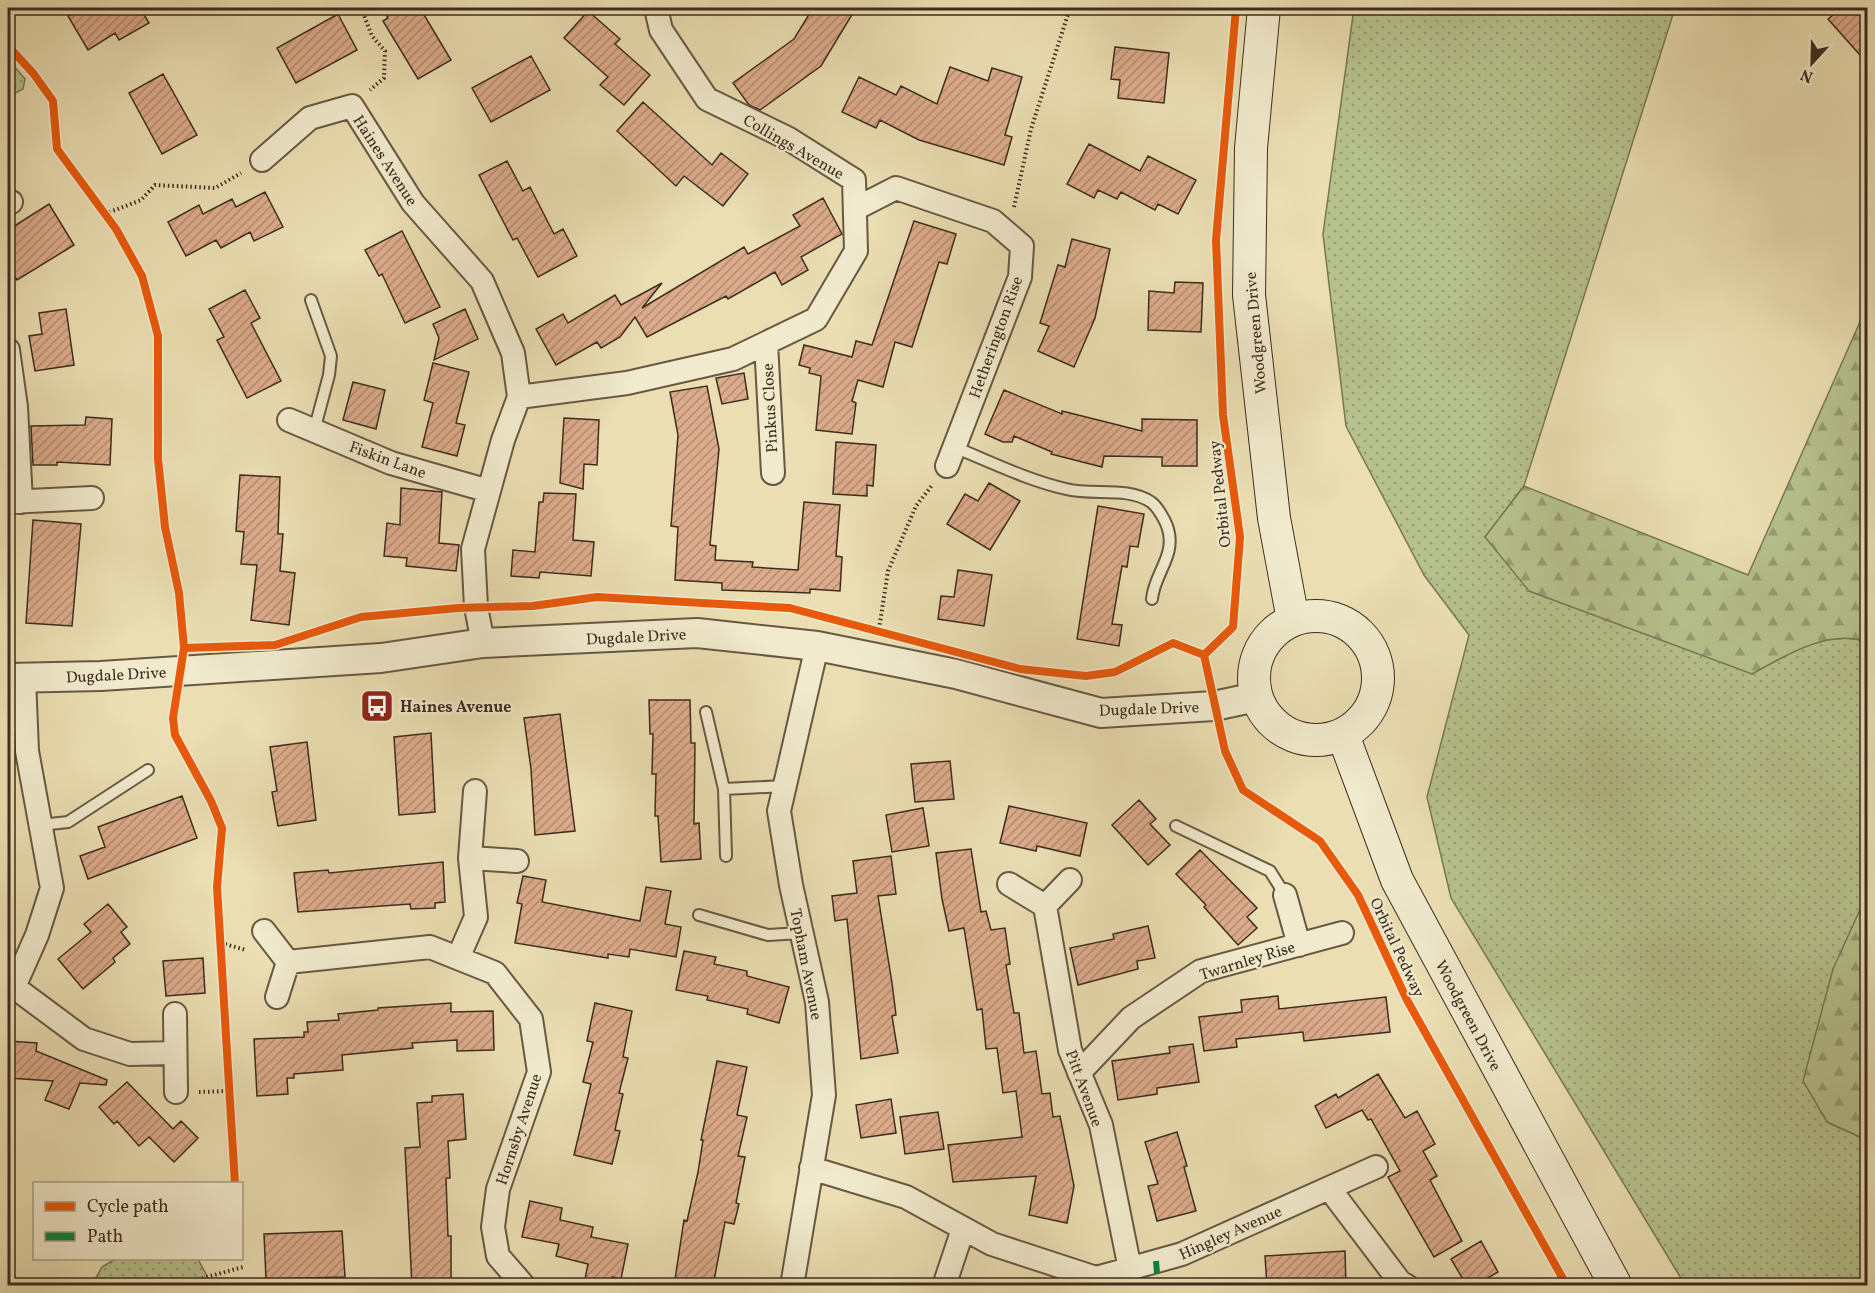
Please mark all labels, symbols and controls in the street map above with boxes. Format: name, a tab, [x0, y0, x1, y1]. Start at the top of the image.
north arrow	[1782, 33, 1842, 93]
text: N	[1797, 63, 1817, 87]
street label: Collings Avenue	[738, 110, 848, 186]
street label: Haines Avenue	[347, 111, 422, 211]
street label: Woodgreen Drive	[1241, 271, 1273, 395]
street label: Hetherington Rise	[965, 274, 1029, 402]
street label: Pinkus Close	[758, 363, 784, 453]
street label: Fiskin Lane	[346, 437, 429, 485]
street label: Orbital Pedway	[1204, 439, 1238, 548]
street label: Dugdale Drive	[585, 624, 687, 652]
street label: Dugdale Drive	[65, 662, 167, 690]
bus stop icon: Haines Avenue	[359, 688, 395, 724]
place label: Haines Avenue	[400, 697, 511, 719]
street label: Dugdale Drive	[1098, 697, 1200, 723]
street label: Orbital Pedway	[1363, 894, 1429, 1002]
street label: Topham Avenue	[783, 907, 827, 1022]
street label: Twarnley Rise	[1197, 937, 1298, 987]
street label: Woodgreen Drive	[1429, 957, 1506, 1075]
street label: Pitt Avenue	[1059, 1047, 1107, 1130]
street label: Hornsby Avenue	[492, 1071, 548, 1188]
legend	[33, 1182, 243, 1260]
text: Cycle path	[87, 1195, 169, 1220]
street label: Hingley Avenue	[1176, 1201, 1286, 1266]
text: Path	[87, 1225, 123, 1250]

